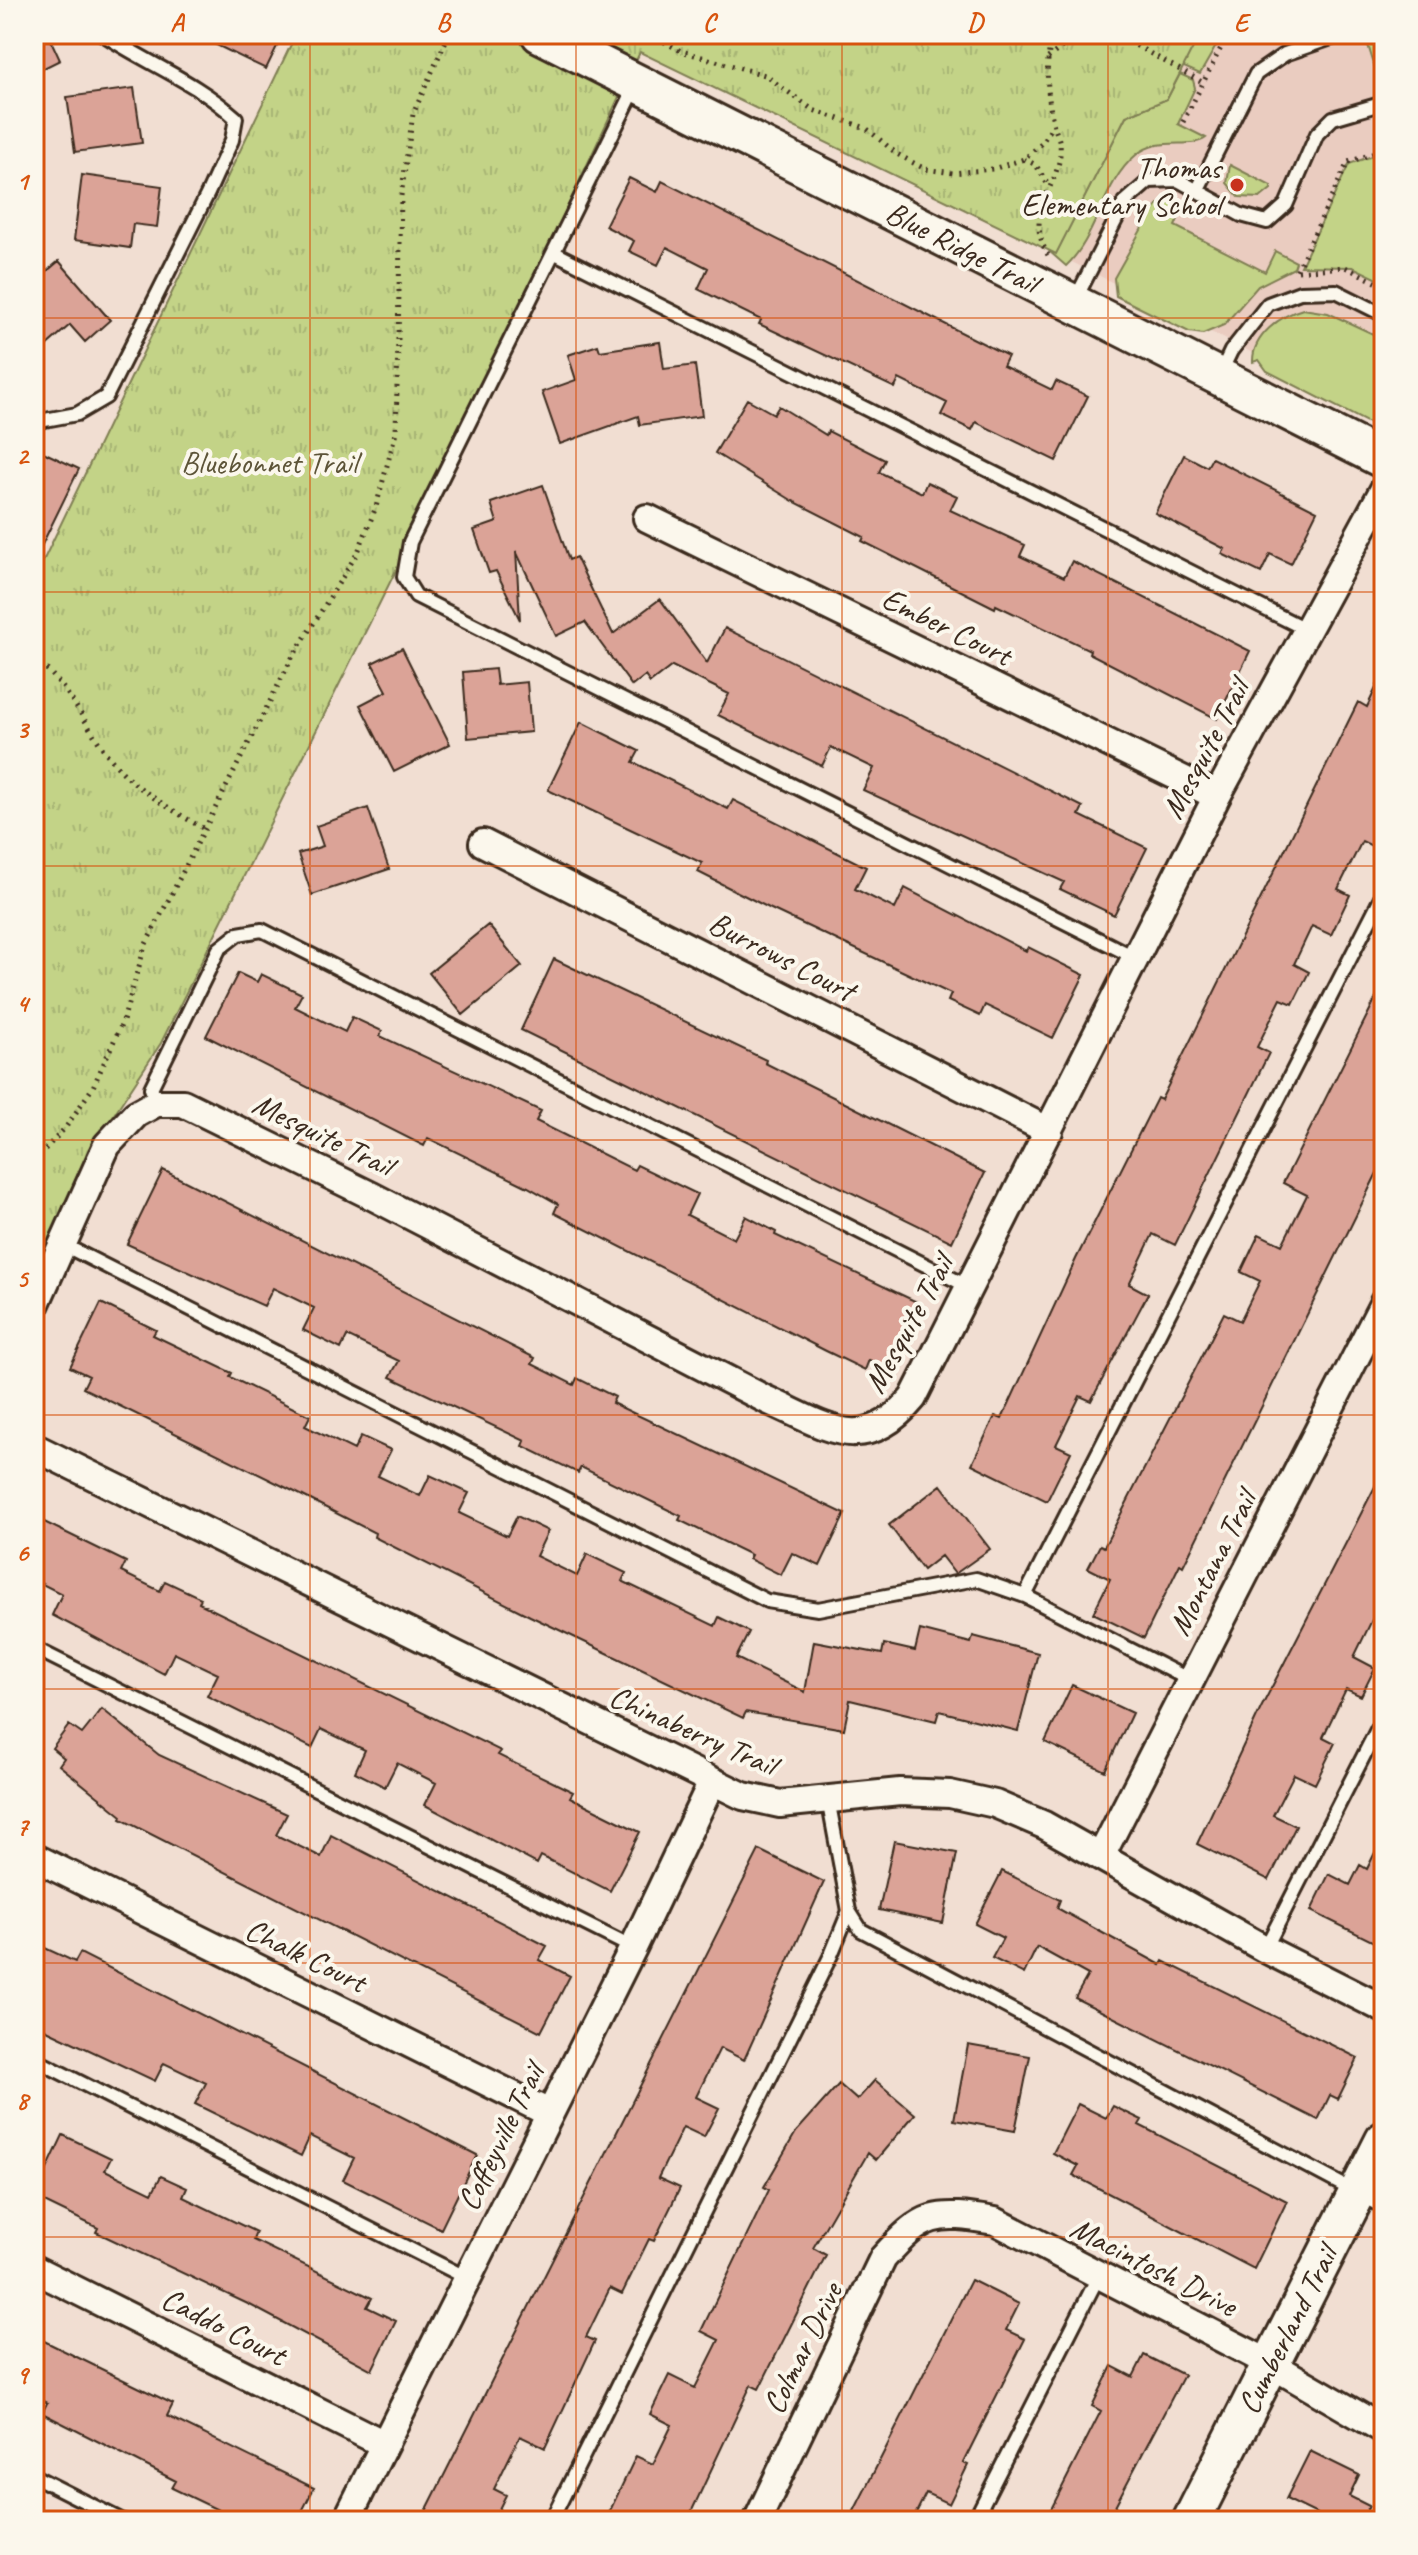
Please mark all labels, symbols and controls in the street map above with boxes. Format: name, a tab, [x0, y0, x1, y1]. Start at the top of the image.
text: A	[170, 6, 185, 39]
text: B	[436, 6, 452, 39]
text: C	[703, 6, 719, 39]
text: D	[967, 6, 985, 39]
text: E	[1234, 6, 1252, 39]
place label: Thomas Elementary School	[1021, 147, 1227, 225]
text: 1	[16, 165, 31, 198]
marker: Thomas Elementary School	[1228, 176, 1246, 194]
street label: Blue Ridge Trail	[879, 192, 1050, 306]
text: 2	[16, 439, 30, 472]
park label: Bluebonnet Trail	[181, 442, 363, 483]
street label: Ember Court	[875, 578, 1021, 677]
street label: Mesquite Trail	[1152, 668, 1262, 825]
text: 3	[16, 713, 30, 746]
street label: Burrows Court	[702, 902, 866, 1013]
text: 4	[16, 987, 31, 1020]
street label: Mesquite Trail	[246, 1083, 405, 1188]
street label: Mesquite Trail	[854, 1243, 966, 1400]
text: 5	[16, 1262, 30, 1295]
street label: Montana Trail	[1159, 1479, 1269, 1642]
text: 6	[16, 1536, 30, 1569]
street label: Chinaberry Trail	[603, 1676, 788, 1788]
text: 7	[16, 1810, 30, 1843]
street label: Chalk Court	[239, 1909, 376, 2004]
street label: Coffeyville Trail	[447, 2052, 556, 2217]
text: 8	[16, 2084, 31, 2117]
street label: Macintosh Drive	[1064, 2207, 1246, 2327]
street label: Cumberland Trail	[1228, 2235, 1350, 2421]
street label: Colmar Drive	[753, 2274, 853, 2420]
street label: Caddo Court	[155, 2278, 296, 2377]
text: 9	[16, 2358, 30, 2391]

